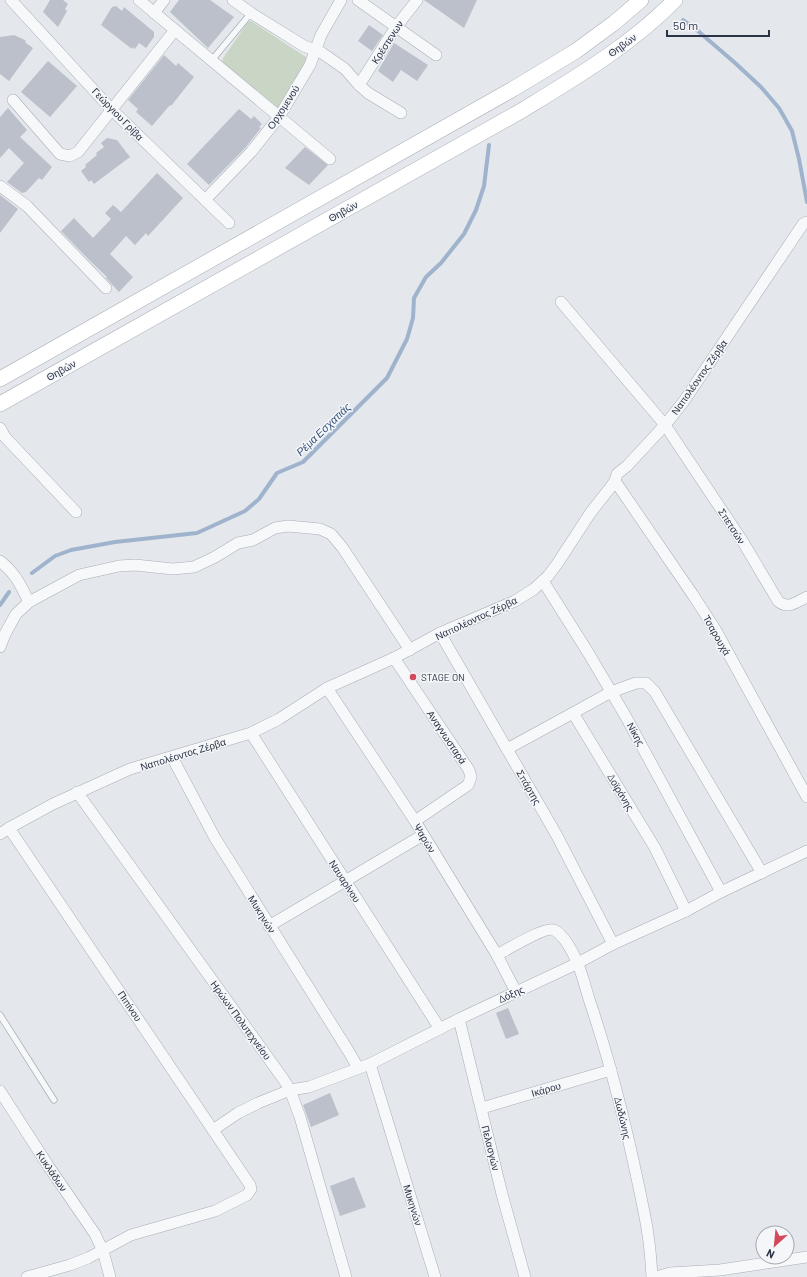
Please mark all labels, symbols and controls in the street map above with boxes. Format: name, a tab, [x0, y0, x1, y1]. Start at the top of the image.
scale bar	[667, 12, 769, 38]
street label: Κρέστενων	[369, 18, 405, 66]
text: 50 m	[673, 18, 698, 32]
street label: Θηβών	[606, 31, 638, 59]
street label: Ορχομενού	[264, 83, 302, 131]
street label: Γεώργιου Γρίβα	[90, 85, 146, 143]
street label: Θηβών	[326, 198, 360, 224]
street label: Ναπολέοντος Ζέρβα	[669, 337, 730, 417]
street label: Θηβών	[44, 357, 78, 383]
water label: Ρέμα Εσχατιάς	[293, 399, 354, 459]
street label: Σπετσών	[716, 506, 748, 546]
street label: Ναπολέοντος Ζέρβα	[433, 594, 519, 642]
street label: Τσαρουχά	[701, 613, 733, 657]
place label: STAGE ON	[421, 671, 465, 683]
marker: STAGE ON	[408, 672, 418, 682]
street label: Αναγνωσταρά	[425, 708, 470, 766]
street label: Νίκης	[625, 720, 647, 748]
street label: Ναπολέοντος Ζέρβα	[139, 735, 227, 773]
street label: Σπάρτης	[514, 767, 544, 807]
street label: Δοϊράνης	[605, 771, 637, 813]
street label: Ψαρών	[412, 821, 438, 855]
street label: Ναυαρίνου	[327, 858, 363, 904]
street label: Μυκηνών	[246, 893, 278, 935]
street label: Ηρώων Πολυτεχνείου	[208, 978, 274, 1062]
street label: Δόξης	[496, 983, 526, 1006]
street label: Πιπίνου	[115, 988, 145, 1024]
street label: Ικάρου	[530, 1079, 562, 1099]
street label: Δωδώνης	[612, 1096, 634, 1140]
street label: Πελασγών	[480, 1124, 502, 1172]
street label: Κυκλάδων	[34, 1149, 70, 1193]
street label: Μυκηνών	[401, 1183, 425, 1227]
north arrow	[755, 1225, 795, 1265]
text: N	[764, 1247, 776, 1262]

